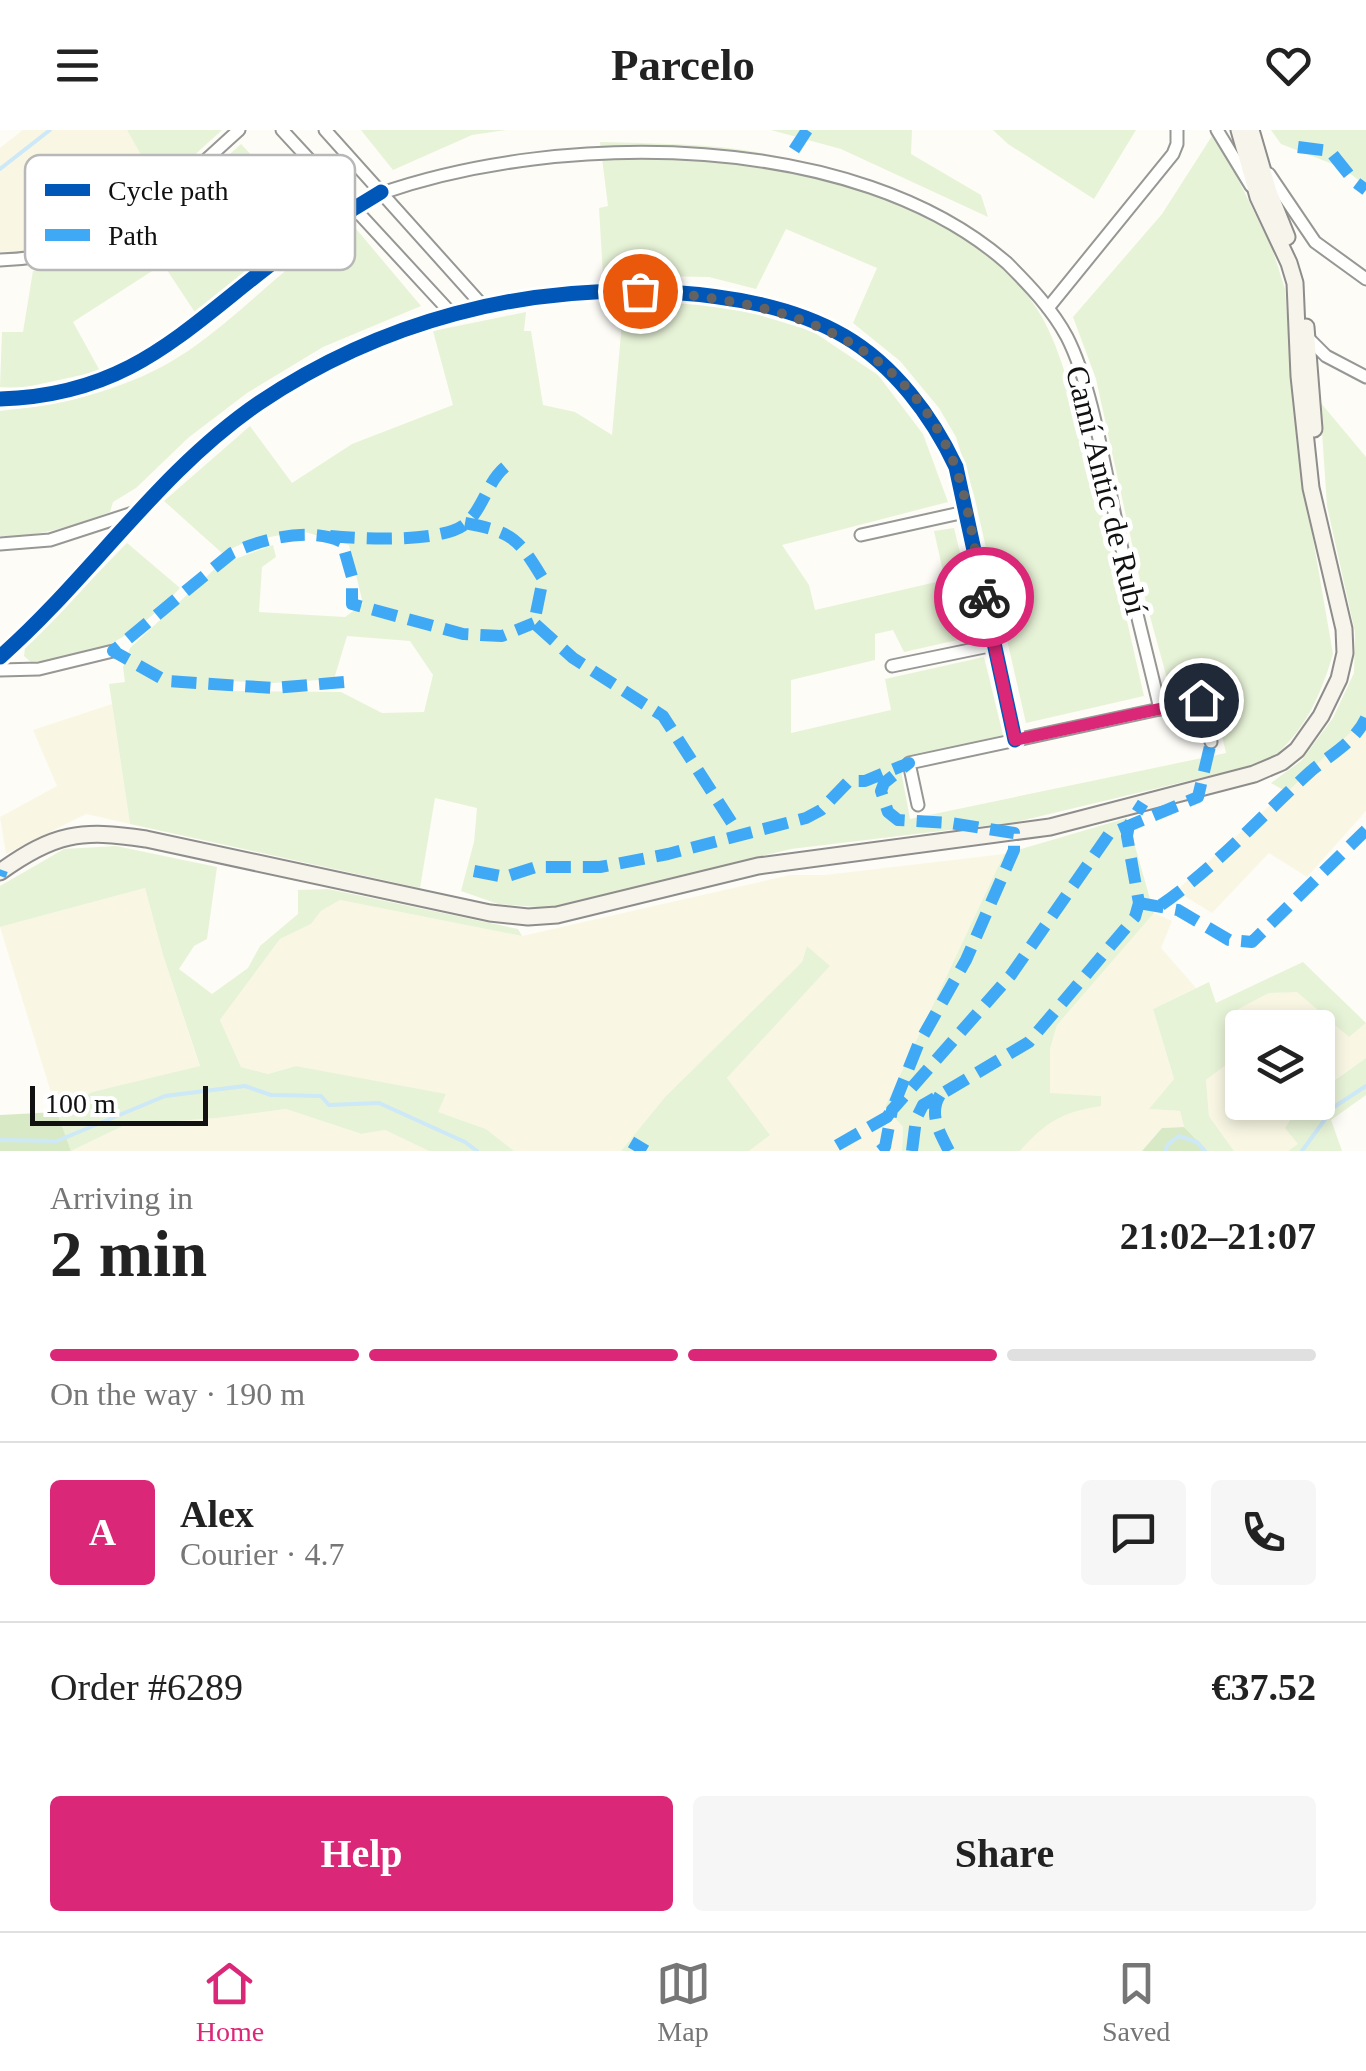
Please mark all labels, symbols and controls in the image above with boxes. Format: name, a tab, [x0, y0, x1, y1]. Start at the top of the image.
icon: menu	[50, 38, 105, 93]
icon: heart	[1261, 38, 1316, 93]
text: Parcelo	[611, 40, 755, 90]
legend	[25, 155, 355, 270]
text: Cycle path	[108, 175, 229, 206]
text: Path	[108, 220, 158, 251]
pin	[598, 249, 683, 334]
icon: bag	[613, 264, 668, 319]
street label: Camí Antic de Rubí	[1059, 362, 1155, 618]
courier	[934, 547, 1034, 647]
icon: bike	[957, 570, 1012, 625]
pin	[1159, 658, 1244, 743]
icon: home	[1174, 673, 1229, 728]
map controls	[1225, 1010, 1335, 1120]
button: layers	[1225, 1010, 1335, 1120]
scale bar	[30, 1081, 208, 1126]
text: 100 m	[45, 1088, 116, 1119]
text: Arriving in	[50, 1180, 193, 1216]
text: 21:02–21:07	[1120, 1215, 1316, 1257]
text: 2 min	[50, 1218, 207, 1290]
text: On the way · 190 m	[50, 1376, 305, 1412]
button: chat	[1081, 1480, 1186, 1585]
button: phone	[1211, 1480, 1316, 1585]
text: Alex	[180, 1493, 254, 1535]
text: A	[89, 1511, 116, 1553]
text: Courier · 4.7	[180, 1536, 344, 1572]
text: Order #6289	[50, 1666, 243, 1708]
text: €37.52	[1212, 1666, 1316, 1708]
button: Help	[50, 1796, 673, 1911]
button: Share	[693, 1796, 1316, 1911]
tab: Home	[196, 1956, 264, 2048]
tab: Map	[656, 1956, 711, 2048]
tab: Saved	[1102, 1956, 1170, 2048]

